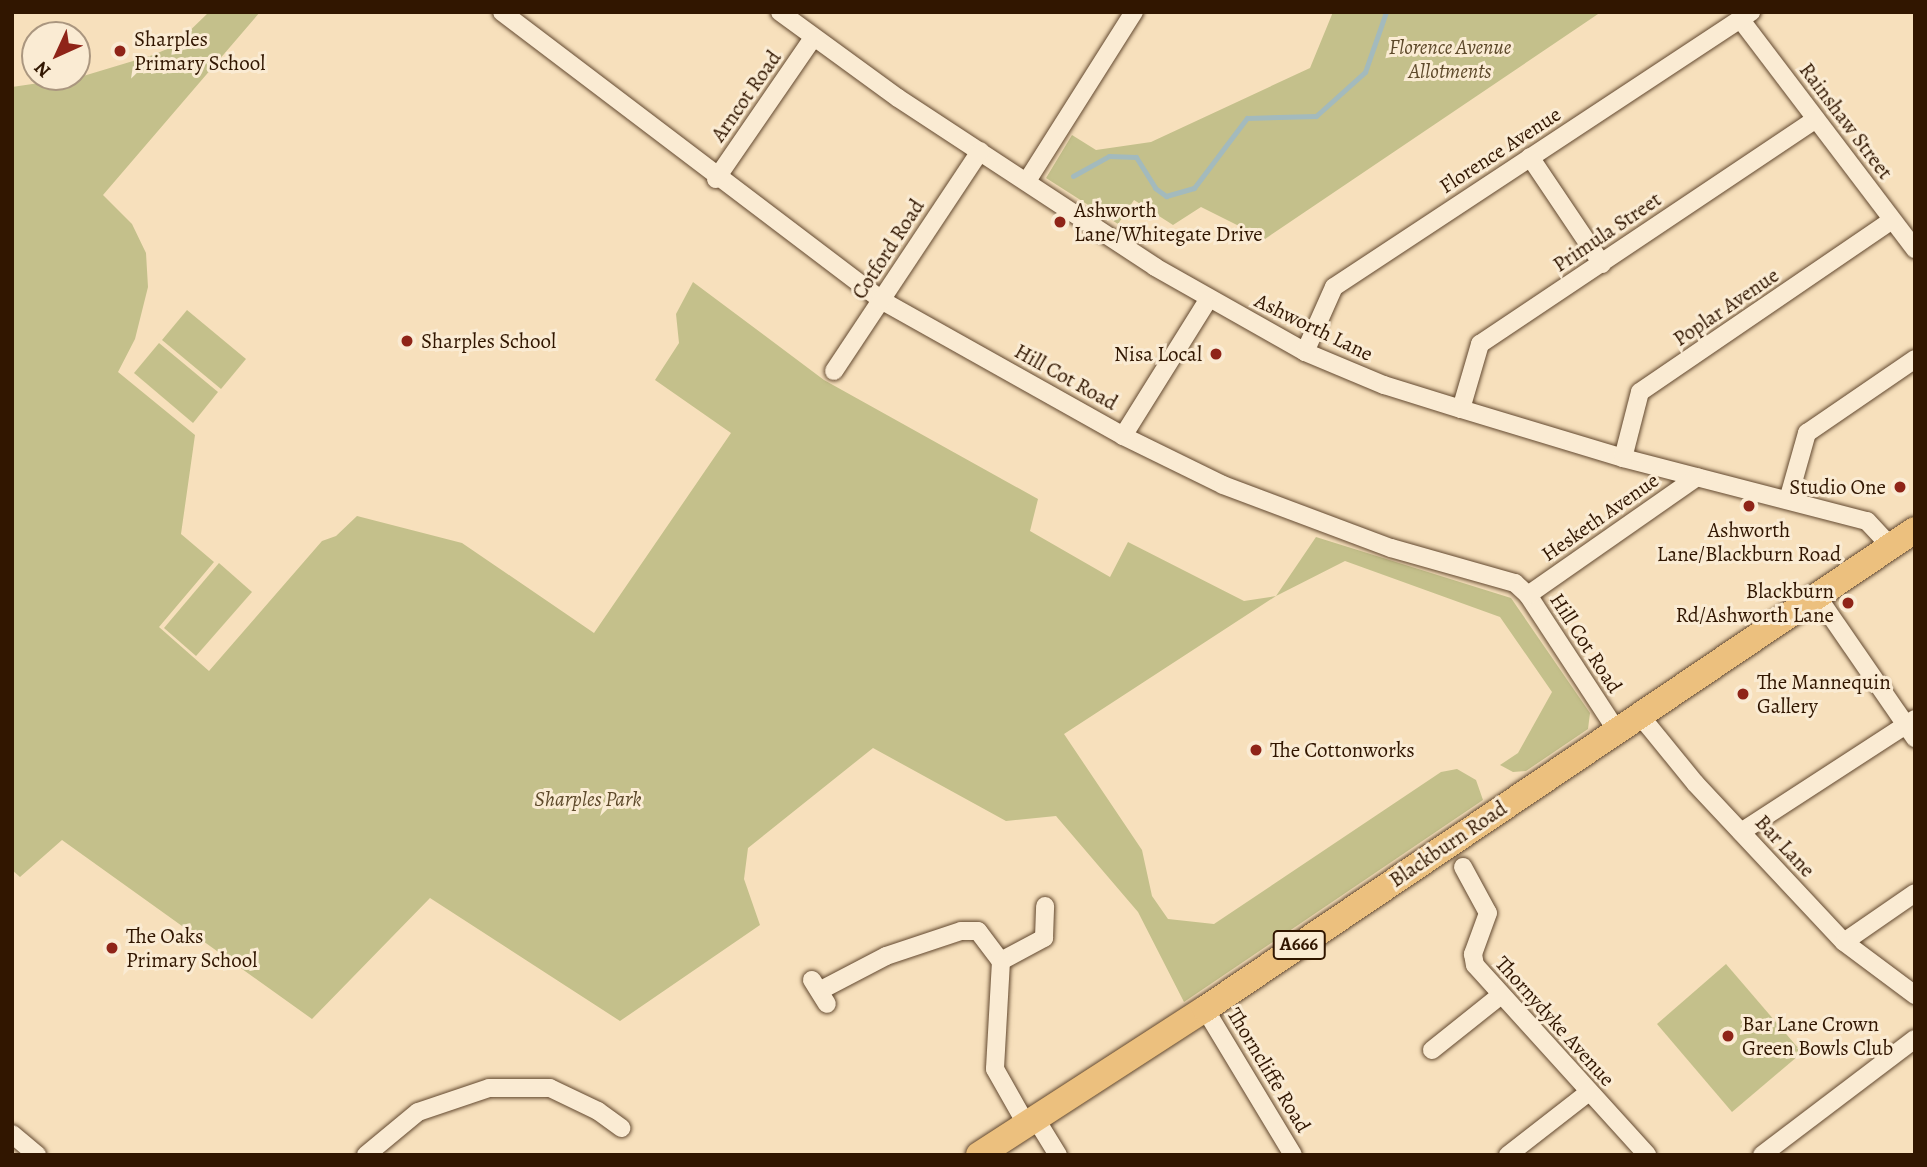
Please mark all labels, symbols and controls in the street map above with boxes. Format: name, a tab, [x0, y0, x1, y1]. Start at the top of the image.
north arrow	[21, 21, 91, 91]
place label: Sharples Primary School	[134, 26, 265, 76]
park label: Florence Avenue Allotments	[1389, 34, 1511, 84]
marker: Sharples Primary School	[112, 43, 128, 59]
street label: Arncot Road	[705, 46, 787, 146]
text: N	[28, 55, 57, 84]
street label: Rainshaw Street	[1794, 58, 1898, 184]
street label: Florence Avenue	[1435, 101, 1565, 199]
street label: Primula Street	[1548, 187, 1666, 277]
street label: Cotford Road	[846, 194, 930, 304]
place label: Ashworth Lane/Whitegate Drive	[1074, 197, 1263, 247]
marker: Ashworth Lane/Whitegate Drive	[1052, 214, 1068, 230]
street label: Poplar Avenue	[1668, 262, 1784, 352]
street label: Ashworth Lane	[1251, 288, 1377, 366]
place label: Sharples School	[421, 328, 556, 354]
marker: Sharples School	[399, 333, 415, 349]
street label: Hill Cot Road	[1010, 338, 1122, 416]
place label: Nisa Local	[1114, 341, 1202, 367]
marker: Nisa Local	[1208, 346, 1224, 362]
street label: Hesketh Avenue	[1536, 467, 1664, 567]
place label: Studio One	[1789, 474, 1886, 500]
marker: Studio One	[1892, 479, 1908, 495]
marker: Ashworth Lane/Blackburn Road	[1741, 498, 1757, 514]
place label: Ashworth Lane/Blackburn Road	[1657, 517, 1841, 567]
place label: Blackburn Rd/Ashworth Lane	[1675, 578, 1834, 628]
street label: Hill Cot Road	[1544, 588, 1628, 698]
marker: Blackburn Rd/Ashworth Lane	[1840, 595, 1856, 611]
place label: The Mannequin Gallery	[1757, 669, 1891, 719]
marker: The Mannequin Gallery	[1735, 686, 1751, 702]
place label: The Cottonworks	[1270, 737, 1415, 763]
marker: The Cottonworks	[1248, 742, 1264, 758]
park label: Sharples Park	[534, 786, 642, 812]
street label: Blackburn Road	[1384, 795, 1512, 893]
street label: Bar Lane	[1750, 810, 1820, 882]
place label: The Oaks Primary School	[126, 923, 257, 973]
road number: A666	[1273, 930, 1325, 960]
marker: The Oaks Primary School	[104, 940, 120, 956]
street label: Thornydyke Avenue	[1490, 951, 1620, 1091]
street label: Thorncliffe Road	[1222, 1003, 1316, 1137]
place label: Bar Lane Crown Green Bowls Club	[1742, 1011, 1893, 1061]
marker: Bar Lane Crown Green Bowls Club	[1720, 1028, 1736, 1044]

